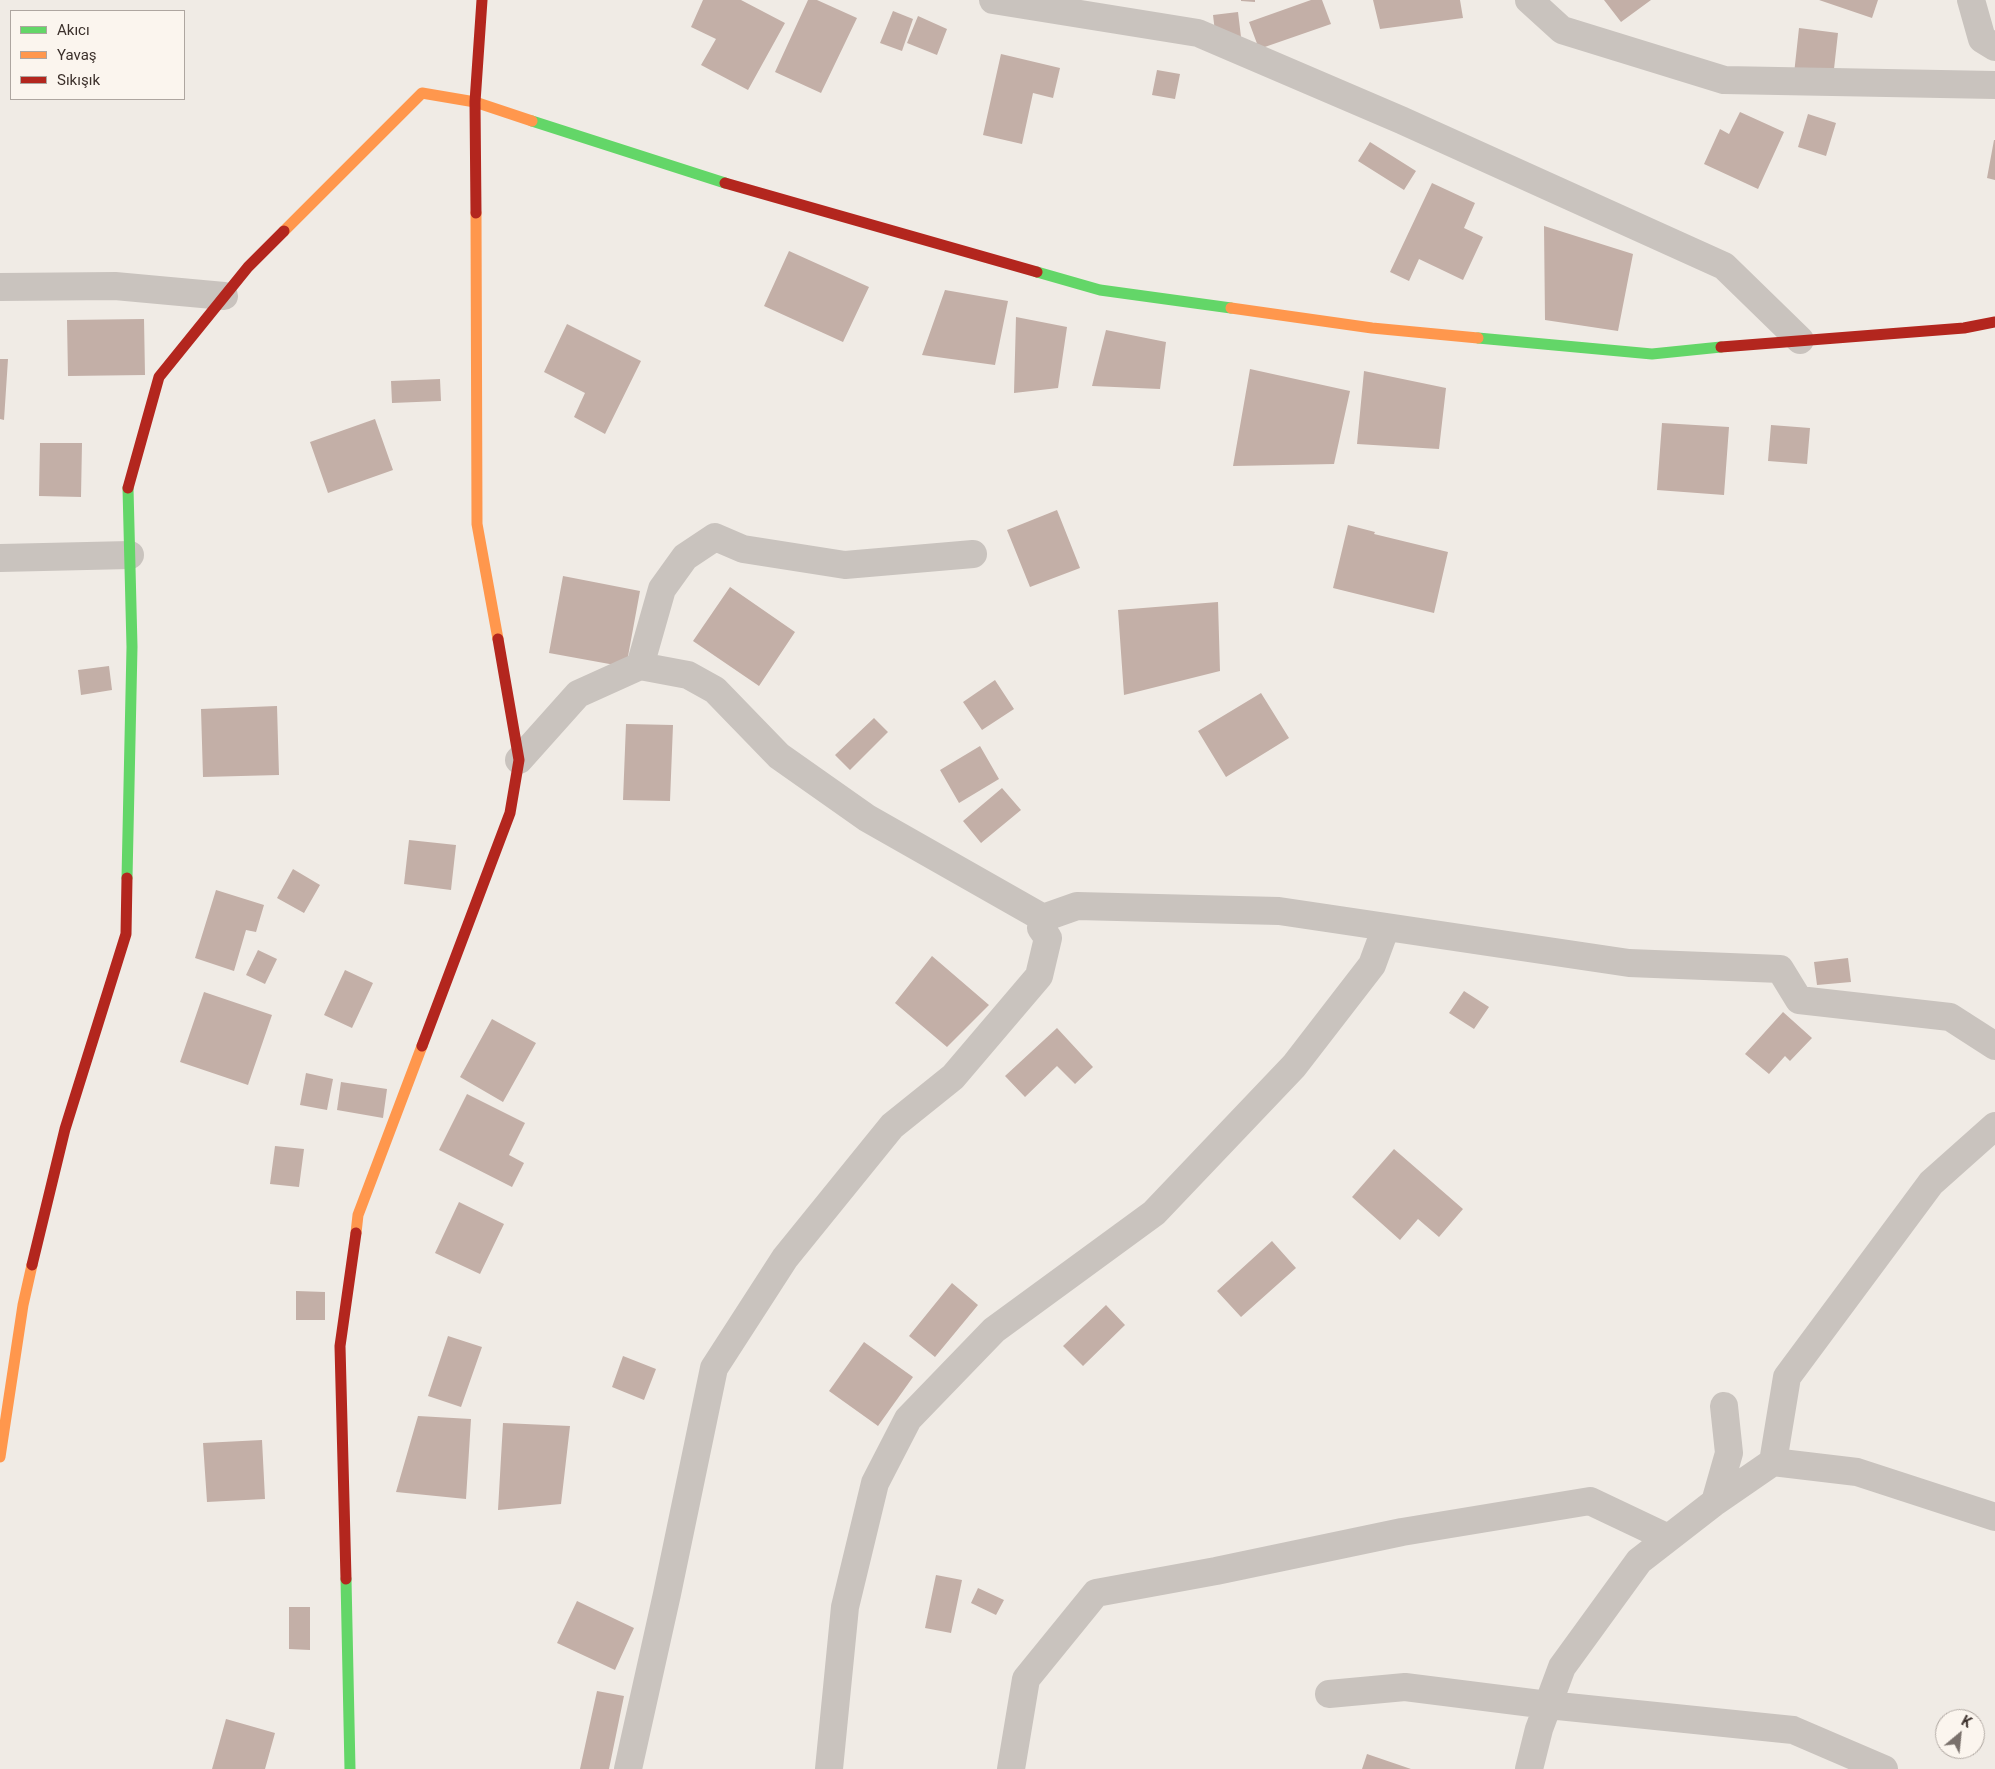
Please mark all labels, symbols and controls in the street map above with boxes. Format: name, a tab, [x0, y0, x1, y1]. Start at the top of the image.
legend	[10, 10, 185, 100]
text: Akıcı	[57, 21, 90, 39]
text: Yavaş	[57, 46, 97, 64]
text: Sıkışık	[57, 71, 100, 89]
north arrow	[1935, 1709, 1985, 1759]
text: K	[1959, 1712, 1974, 1731]

